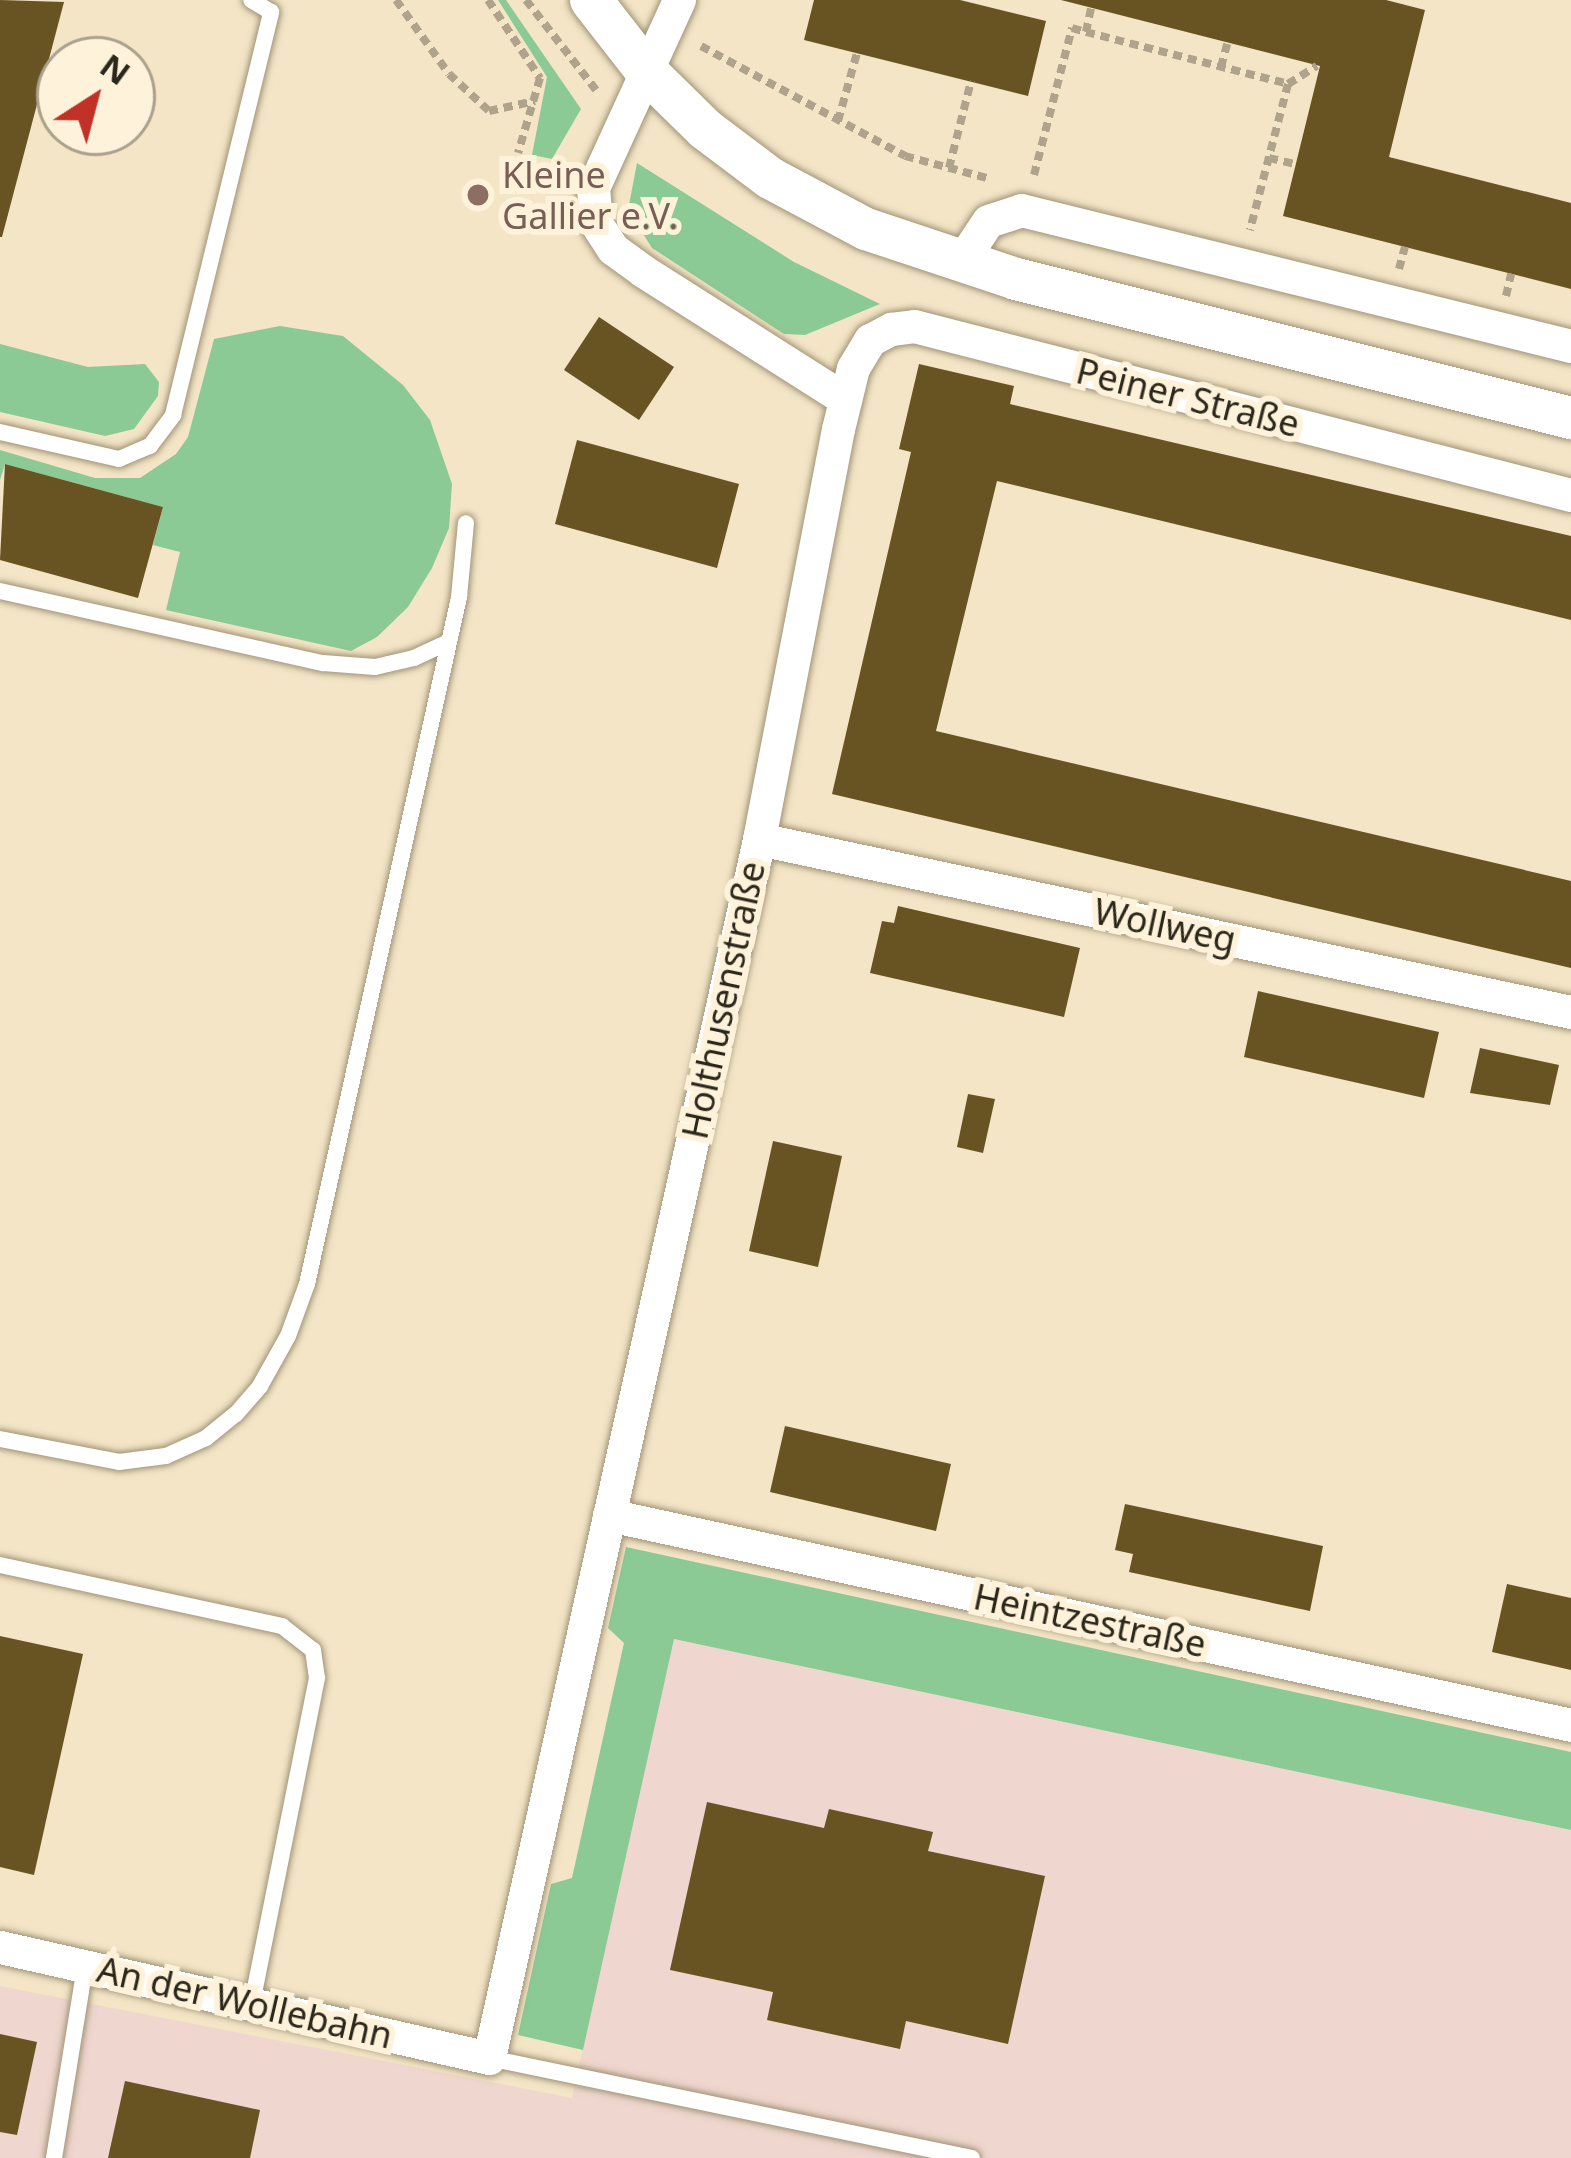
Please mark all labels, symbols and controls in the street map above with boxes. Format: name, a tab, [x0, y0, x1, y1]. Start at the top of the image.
north arrow	[36, 36, 156, 156]
text: N	[92, 43, 140, 95]
place label: Kleine Gallier e.V.	[502, 152, 678, 237]
marker: Kleine Gallier e.V.	[465, 182, 491, 208]
street label: Peiner Straße	[1072, 348, 1304, 446]
street label: Holthusenstraße	[672, 857, 774, 1143]
street label: Wollweg	[1090, 889, 1240, 961]
street label: Heintzestraße	[970, 1574, 1210, 1666]
street label: An der Wollebahn	[93, 1947, 397, 2057]

